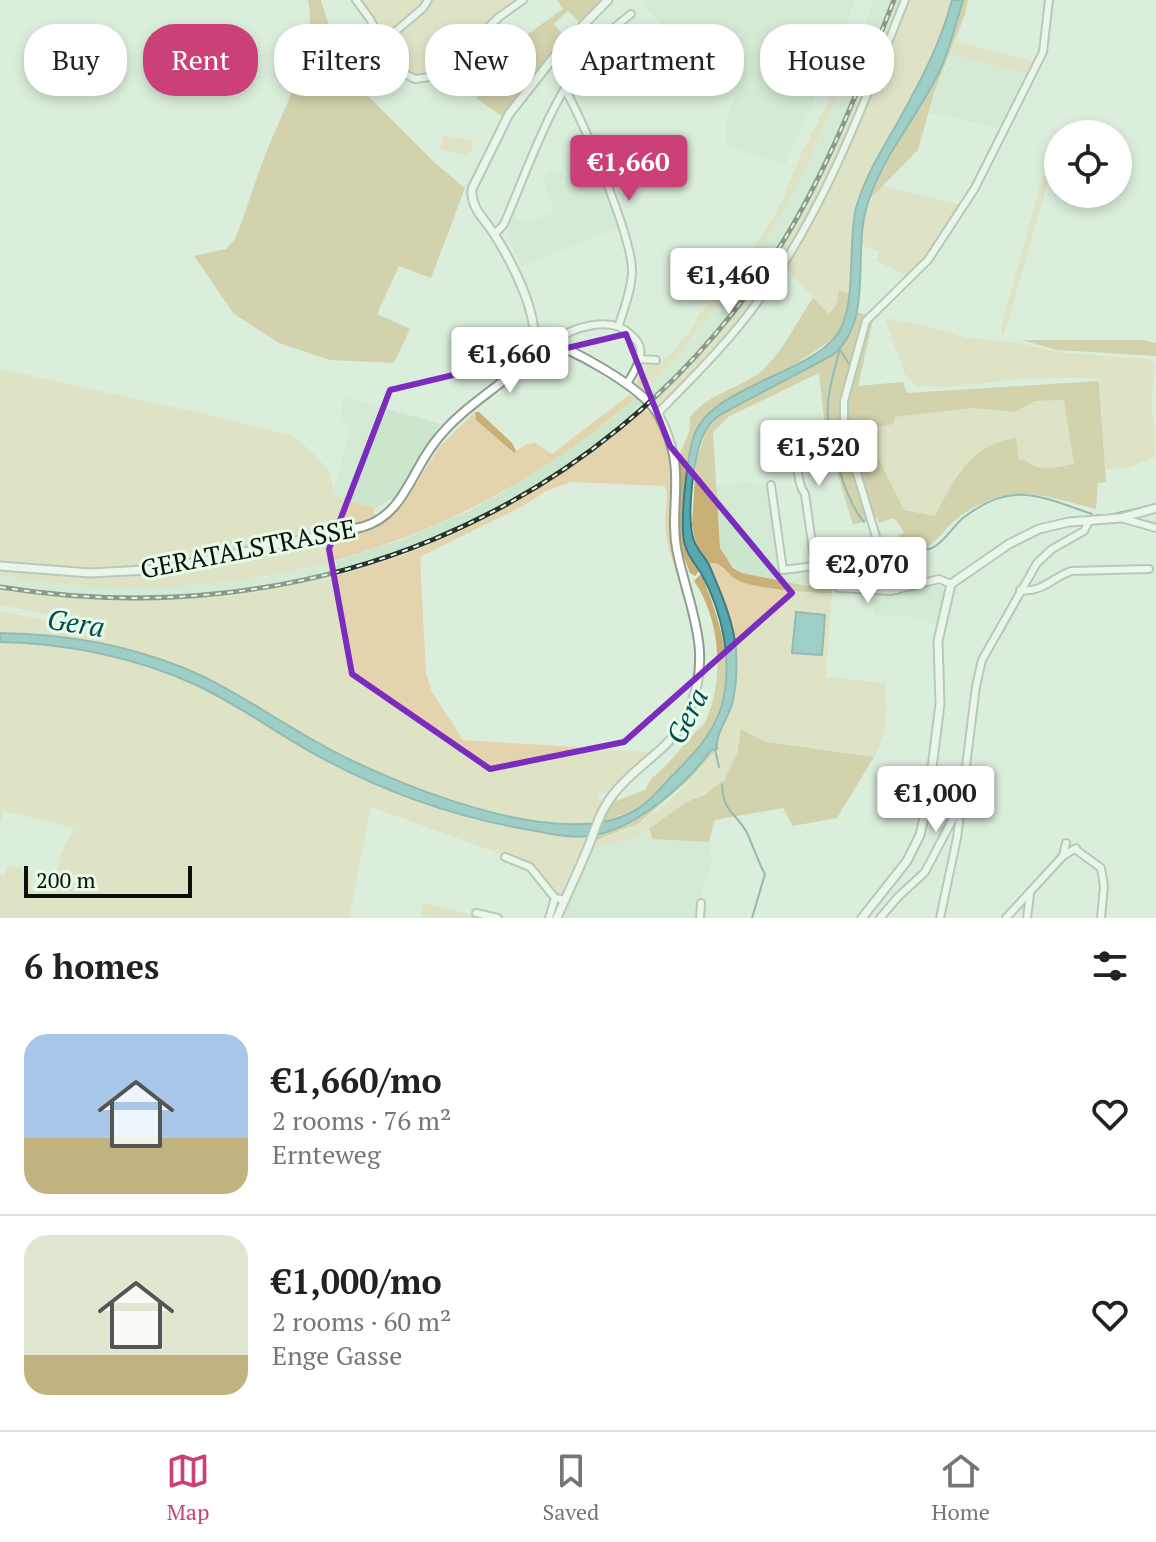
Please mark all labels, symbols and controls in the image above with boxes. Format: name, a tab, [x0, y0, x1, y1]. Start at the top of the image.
chip: Buy	[24, 24, 127, 96]
chip: Rent	[143, 24, 258, 96]
chip: Filters	[274, 24, 409, 96]
chip: New	[425, 24, 536, 96]
chip: Apartment	[552, 24, 744, 96]
chip: House	[760, 24, 894, 96]
map controls	[1044, 120, 1132, 208]
button: locate	[1044, 120, 1132, 208]
pin: €1,660	[564, 135, 694, 203]
text: €1,660	[588, 144, 670, 178]
pin: €1,460	[664, 248, 794, 316]
text: €1,460	[688, 257, 770, 291]
pin: €1,660	[445, 327, 575, 395]
text: €1,660	[469, 336, 551, 370]
pin: €1,520	[754, 420, 884, 488]
text: €1,520	[778, 429, 860, 463]
street label: GERATALSTRASSE	[137, 510, 358, 586]
pin: €2,070	[803, 537, 933, 605]
text: €2,070	[827, 546, 909, 580]
water label: Gera	[45, 600, 107, 645]
water label: Gera	[657, 682, 716, 750]
pin: €1,000	[871, 766, 1001, 834]
text: €1,000	[895, 775, 977, 809]
scale bar	[24, 862, 192, 898]
text: 200 m	[36, 865, 96, 894]
text: 6 homes	[24, 944, 159, 989]
icon: filters	[1088, 944, 1132, 988]
text: €1,660/mo	[272, 1058, 442, 1103]
icon: home	[88, 1066, 184, 1162]
icon: heart	[1088, 1092, 1132, 1136]
text: 2 rooms · 76 m²	[272, 1103, 451, 1137]
text: Ernteweg	[272, 1137, 381, 1171]
text: €1,000/mo	[272, 1259, 442, 1304]
icon: home	[88, 1267, 184, 1363]
icon: heart	[1088, 1293, 1132, 1337]
text: 2 rooms · 60 m²	[272, 1304, 451, 1338]
text: Enge Gasse	[272, 1338, 402, 1372]
tab: Map	[166, 1449, 210, 1526]
tab: Saved	[542, 1449, 599, 1526]
tab: Home	[932, 1449, 990, 1526]

